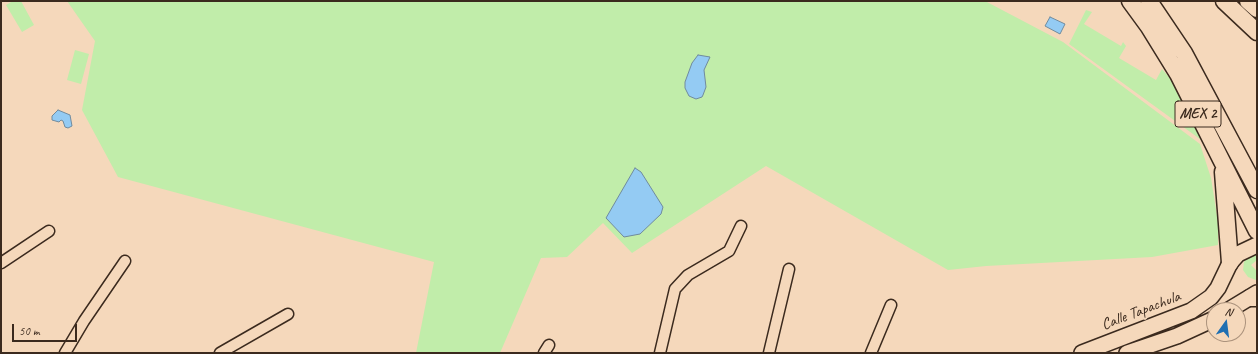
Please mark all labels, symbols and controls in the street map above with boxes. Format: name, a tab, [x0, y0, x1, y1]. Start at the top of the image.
road number: MEX 2	[1175, 101, 1221, 127]
street label: Calle Tapachula	[1099, 287, 1183, 335]
north arrow	[1206, 302, 1246, 342]
text: N	[1224, 304, 1234, 319]
scale bar	[14, 316, 79, 342]
text: 50 m	[19, 323, 39, 339]

